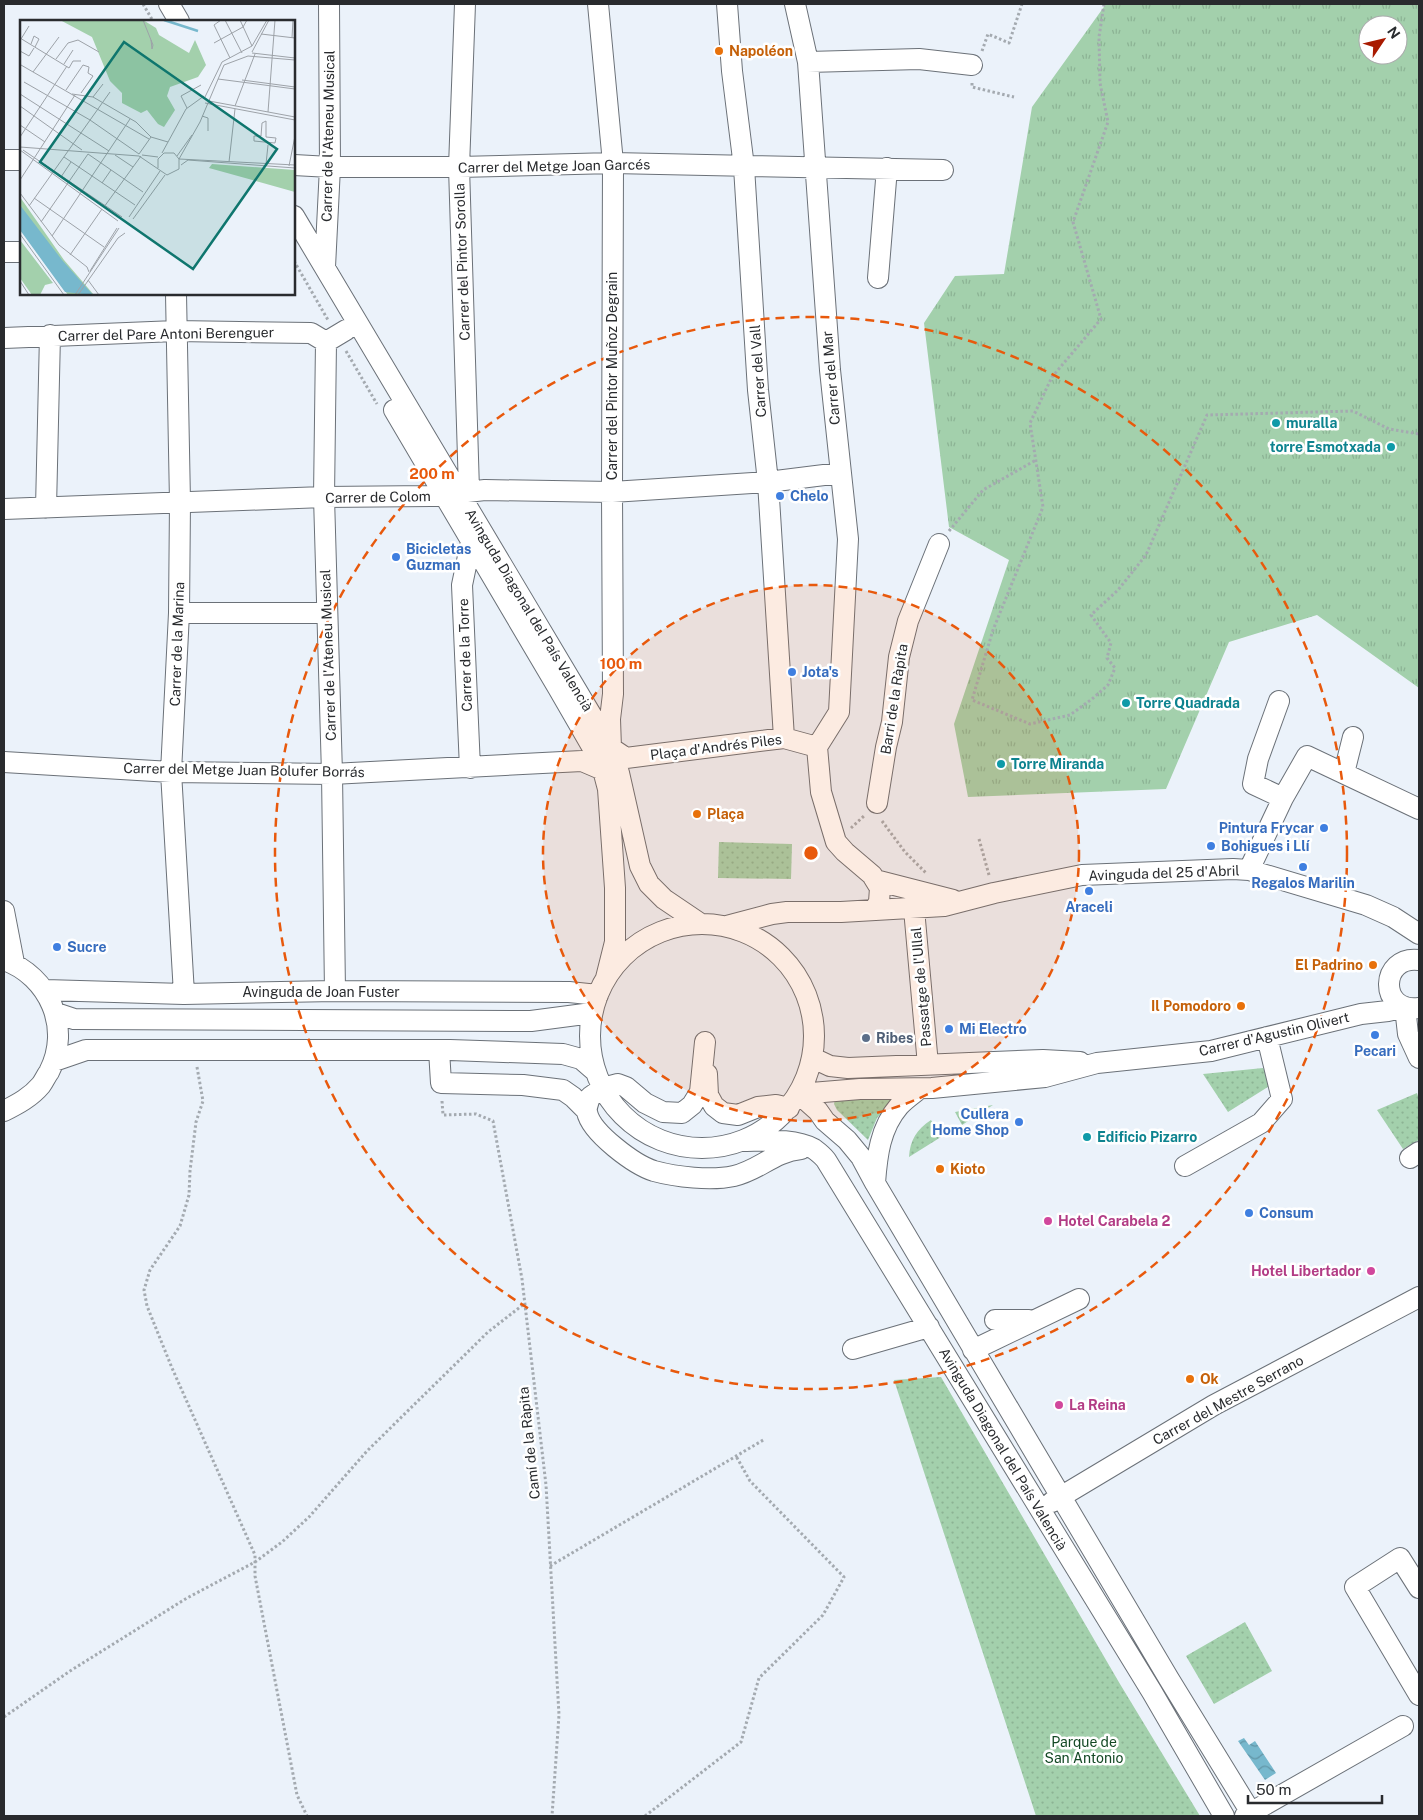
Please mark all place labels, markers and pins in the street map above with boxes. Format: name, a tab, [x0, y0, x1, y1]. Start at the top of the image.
place label: Napoléon	[729, 43, 793, 59]
marker: Napoléon	[713, 45, 725, 57]
place label: muralla	[1286, 415, 1337, 431]
marker: muralla	[1270, 417, 1282, 429]
place label: torre Esmotxada	[1270, 439, 1381, 455]
marker: torre Esmotxada	[1385, 441, 1397, 453]
place label: Chelo	[790, 488, 829, 504]
marker: Chelo	[774, 490, 786, 502]
place label: Bicicletas Guzman	[406, 541, 471, 573]
marker: Bicicletas Guzman	[390, 551, 402, 563]
place label: Jota's	[802, 664, 839, 680]
marker: Jota's	[786, 666, 798, 678]
place label: Torre Quadrada	[1136, 695, 1240, 711]
marker: Torre Quadrada	[1120, 697, 1132, 709]
place label: Torre Miranda	[1011, 756, 1104, 772]
marker: Torre Miranda	[995, 758, 1007, 770]
place label: Plaça	[707, 806, 744, 822]
marker: Plaça	[691, 808, 703, 820]
place label: Pintura Frycar	[1219, 820, 1314, 836]
marker: Pintura Frycar	[1318, 822, 1330, 834]
place label: Bohigues i Llí	[1221, 838, 1311, 854]
marker: Bohigues i Llí	[1205, 840, 1217, 852]
centre of rings	[802, 844, 820, 862]
marker: Regalos Marilin	[1297, 861, 1309, 873]
place label: Regalos Marilin	[1251, 875, 1355, 891]
marker: Araceli	[1083, 885, 1095, 897]
place label: Araceli	[1065, 899, 1113, 915]
place label: Sucre	[67, 939, 106, 955]
marker: Sucre	[51, 941, 63, 953]
place label: El Padrino	[1295, 957, 1363, 973]
marker: El Padrino	[1367, 959, 1379, 971]
place label: Il Pomodoro	[1151, 998, 1231, 1014]
marker: Il Pomodoro	[1235, 1000, 1247, 1012]
place label: Mi Electro	[959, 1021, 1027, 1037]
marker: Mi Electro	[943, 1023, 955, 1035]
marker: Pecari	[1369, 1029, 1381, 1041]
place label: Ribes	[876, 1030, 913, 1046]
marker: Ribes	[860, 1032, 872, 1044]
place label: Pecari	[1354, 1043, 1396, 1059]
place label: Cullera Home Shop	[932, 1106, 1009, 1138]
marker: Cullera Home Shop	[1013, 1116, 1025, 1128]
place label: Edificio Pizarro	[1097, 1129, 1197, 1145]
marker: Edificio Pizarro	[1081, 1131, 1093, 1143]
place label: Kioto	[950, 1161, 985, 1177]
marker: Kioto	[934, 1163, 946, 1175]
place label: Consum	[1259, 1205, 1314, 1221]
marker: Consum	[1243, 1207, 1255, 1219]
place label: Hotel Carabela 2	[1058, 1213, 1170, 1229]
marker: Hotel Carabela 2	[1042, 1215, 1054, 1227]
place label: Hotel Libertador	[1251, 1263, 1361, 1279]
marker: Hotel Libertador	[1365, 1265, 1377, 1277]
place label: Ok	[1200, 1371, 1219, 1387]
marker: Ok	[1184, 1373, 1196, 1385]
place label: La Reina	[1069, 1397, 1126, 1413]
marker: La Reina	[1053, 1399, 1065, 1411]

